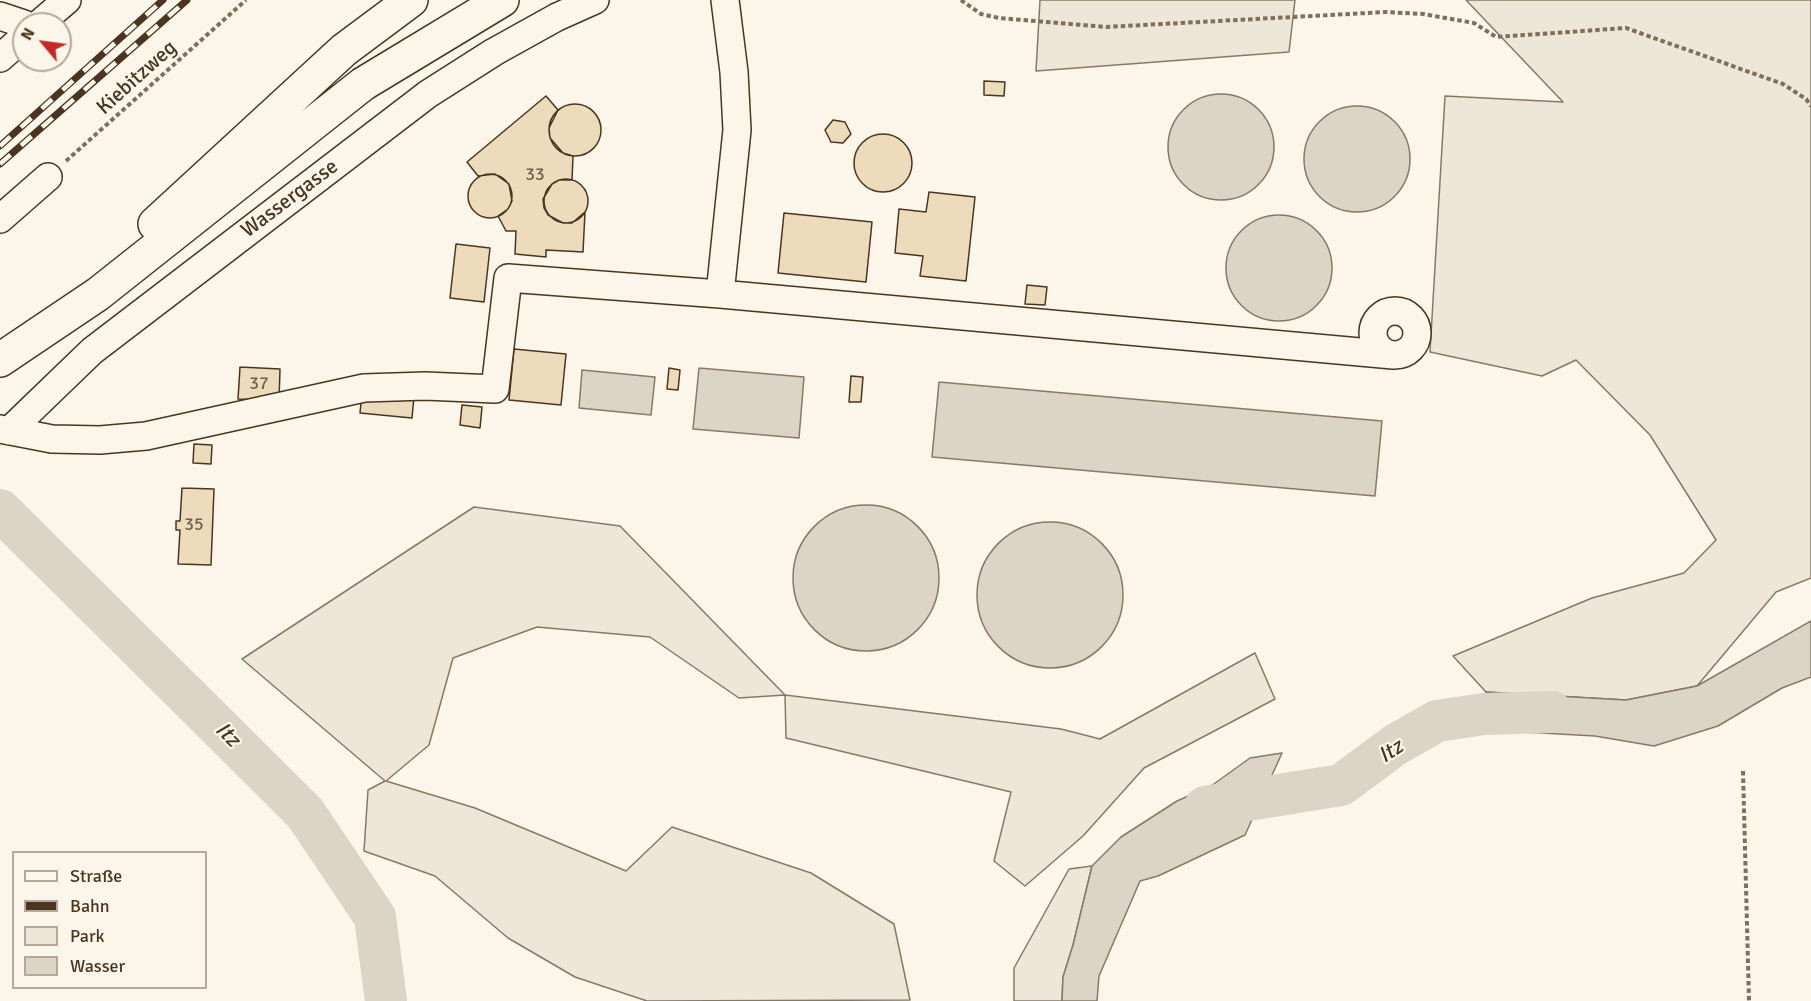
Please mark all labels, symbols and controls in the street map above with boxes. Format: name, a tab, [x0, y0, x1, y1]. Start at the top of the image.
north arrow	[12, 12, 72, 72]
text: N	[17, 25, 39, 44]
street label: Kiebitzweg	[92, 36, 182, 120]
street label: Wassergasse	[237, 154, 343, 244]
house number: 33	[525, 164, 545, 186]
house number: 37	[249, 373, 269, 395]
house number: 35	[184, 514, 204, 536]
water label: Itz	[209, 717, 245, 753]
water label: Itz	[1374, 734, 1408, 770]
legend	[12, 851, 207, 989]
text: Straße	[70, 865, 122, 887]
text: Bahn	[70, 895, 110, 917]
text: Park	[70, 925, 105, 947]
text: Wasser	[70, 955, 125, 977]

